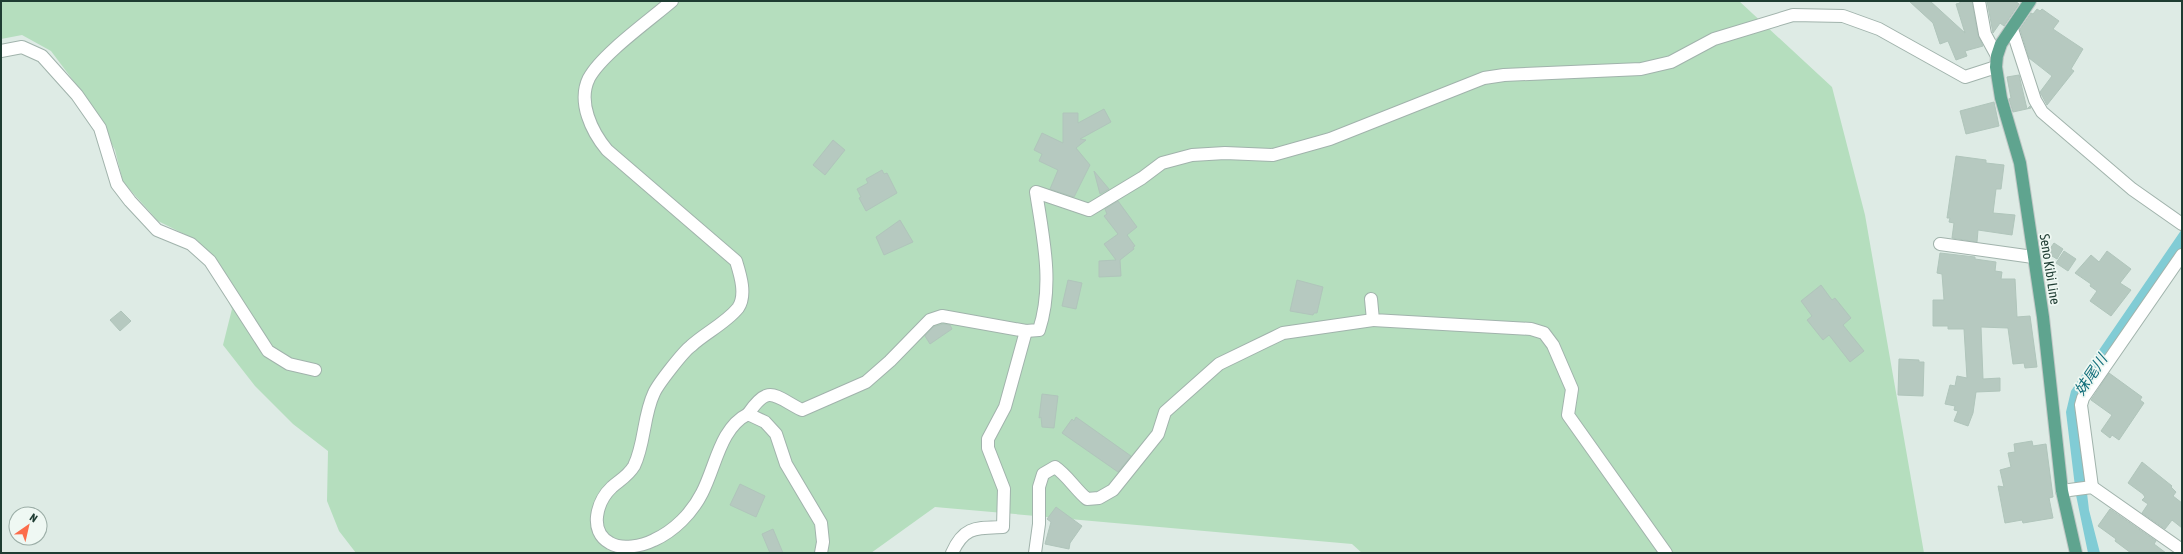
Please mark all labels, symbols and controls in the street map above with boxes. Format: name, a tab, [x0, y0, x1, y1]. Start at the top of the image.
street label: Seno Kibi Line	[2037, 233, 2063, 305]
water label: 妹尾川	[2071, 350, 2111, 398]
north arrow	[8, 506, 48, 546]
text: N	[28, 511, 40, 525]

